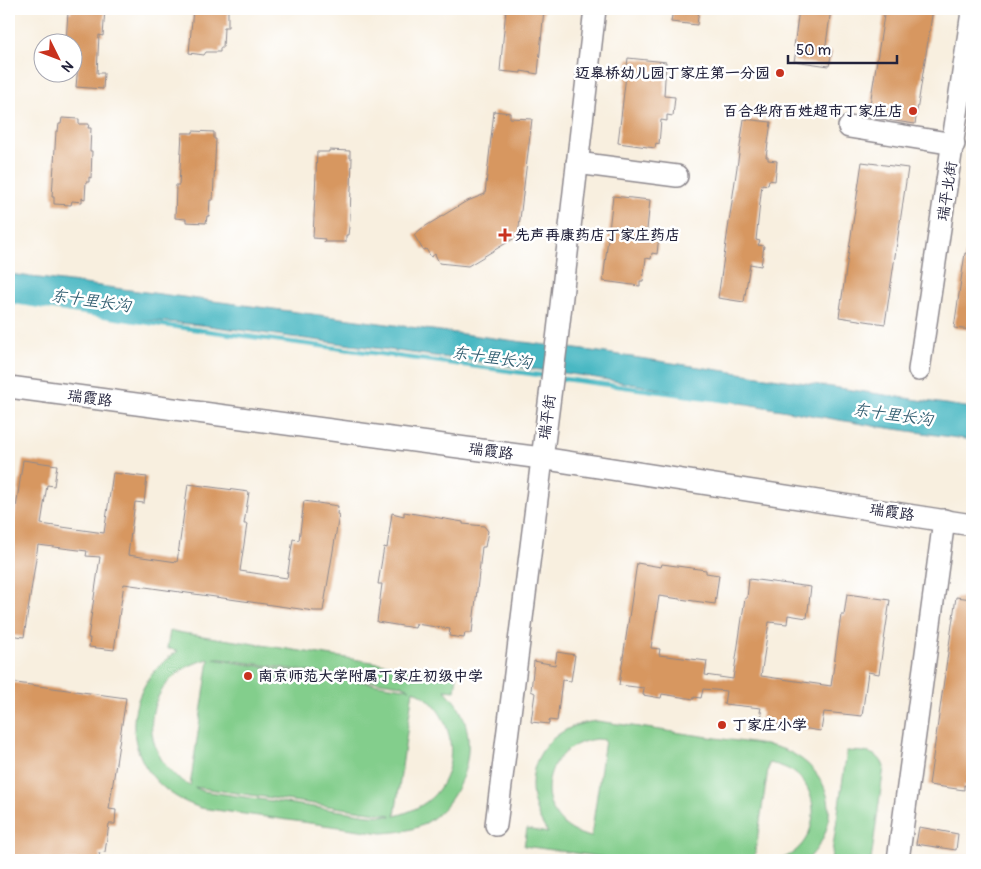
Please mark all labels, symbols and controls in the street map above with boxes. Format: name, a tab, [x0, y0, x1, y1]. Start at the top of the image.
north arrow	[32, 32, 82, 82]
scale bar	[788, 32, 897, 64]
text: 50 m	[796, 41, 831, 60]
text: N	[58, 57, 77, 76]
place label: 迈皋桥幼儿园丁家庄第一分园	[575, 64, 770, 83]
marker: 迈皋桥幼儿园丁家庄第一分园	[774, 67, 786, 79]
place label: 百合华府百姓超市丁家庄店	[723, 102, 903, 121]
marker: 百合华府百姓超市丁家庄店	[907, 105, 919, 117]
street label: 瑞平北街	[933, 160, 962, 222]
place label: 先声再康药店丁家庄药店	[515, 226, 680, 245]
marker: 先声再康药店丁家庄药店	[499, 229, 511, 241]
water label: 东十里长沟	[50, 286, 134, 317]
water label: 东十里长沟	[451, 343, 535, 374]
street label: 瑞霞路	[66, 386, 114, 411]
street label: 瑞平街	[535, 393, 560, 441]
water label: 东十里长沟	[852, 400, 936, 431]
street label: 瑞霞路	[467, 439, 515, 464]
street label: 瑞霞路	[868, 500, 916, 525]
place label: 南京师范大学附属丁家庄初级中学	[258, 667, 483, 686]
marker: 南京师范大学附属丁家庄初级中学	[242, 670, 254, 682]
place label: 丁家庄小学	[732, 716, 807, 735]
marker: 丁家庄小学	[716, 719, 728, 731]

